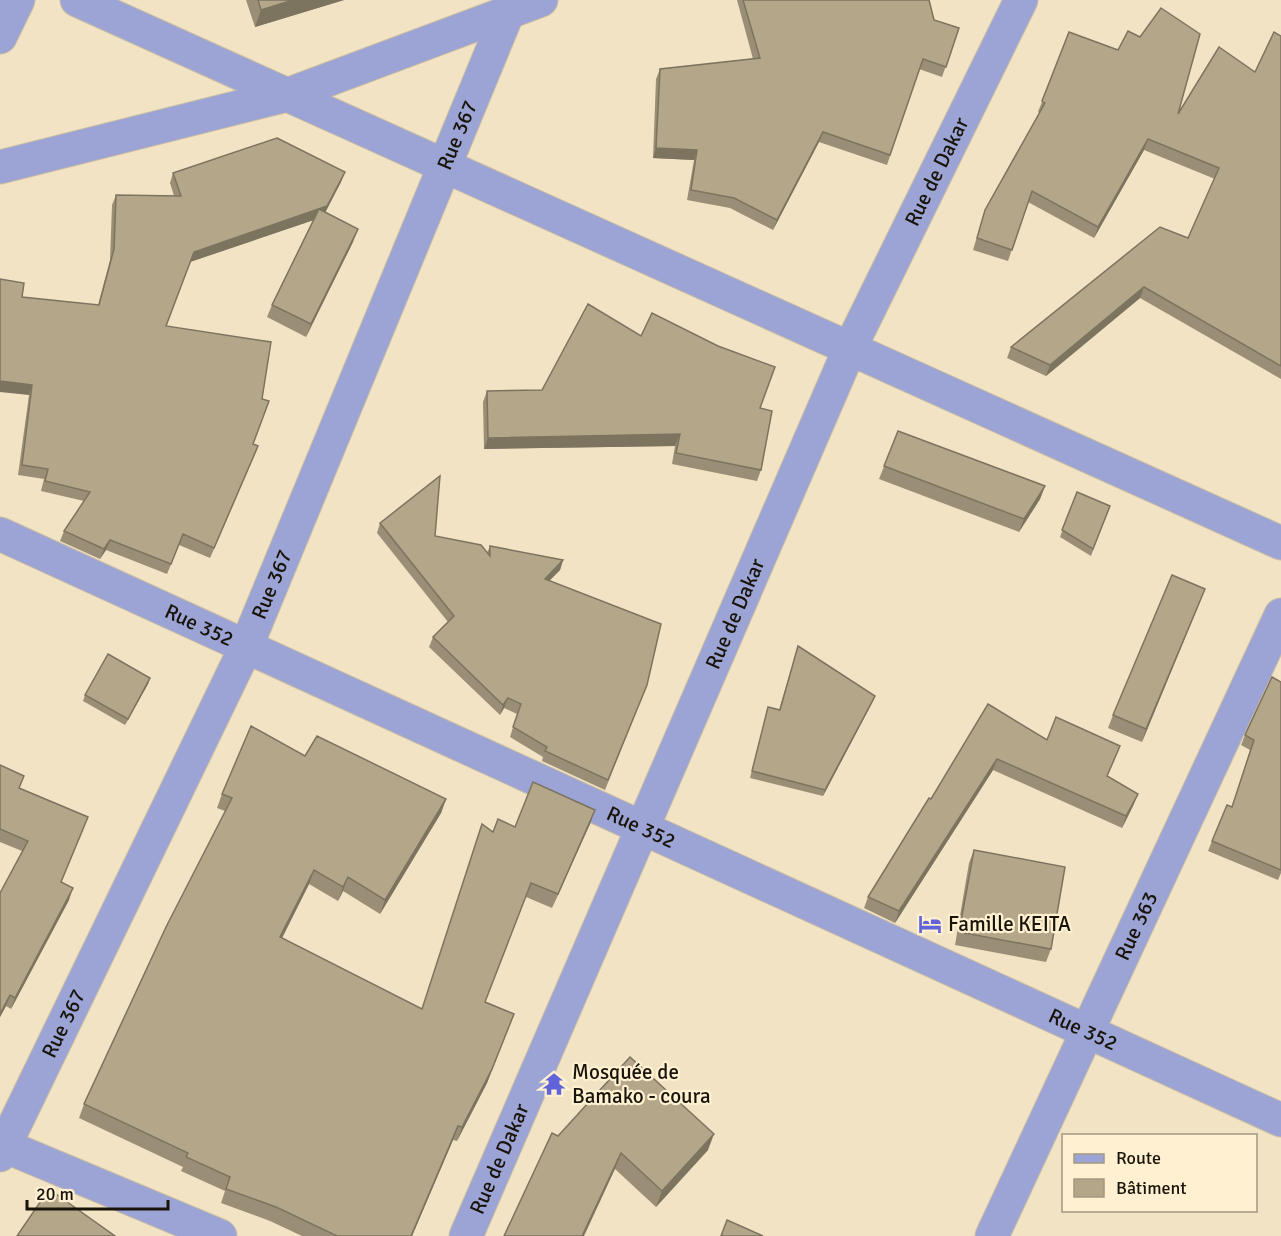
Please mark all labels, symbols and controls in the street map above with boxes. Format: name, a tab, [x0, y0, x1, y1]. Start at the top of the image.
street label: Rue 367	[431, 97, 483, 174]
street label: Rue de Dakar	[899, 113, 974, 230]
street label: Rue 367	[246, 546, 298, 623]
street label: Rue de Dakar	[700, 554, 771, 673]
street label: Rue 352	[161, 598, 238, 652]
street label: Rue 352	[603, 800, 680, 854]
street label: Rue 363	[1109, 887, 1163, 964]
hotel icon: Famille KEITA	[917, 911, 943, 937]
place label: Famille KEITA	[948, 911, 1071, 937]
street label: Rue 367	[36, 985, 91, 1062]
street label: Rue 352	[1045, 1002, 1122, 1056]
place label: Mosquée de Bamako - coura	[572, 1059, 711, 1109]
temple icon: Mosquée de Bamako - coura	[541, 1071, 567, 1097]
street label: Rue de Dakar	[464, 1099, 535, 1218]
legend	[1062, 1134, 1257, 1212]
text: Route	[1116, 1147, 1161, 1169]
scale bar	[27, 1173, 168, 1211]
text: Bâtiment	[1116, 1177, 1187, 1199]
text: 20 m	[36, 1183, 74, 1205]

